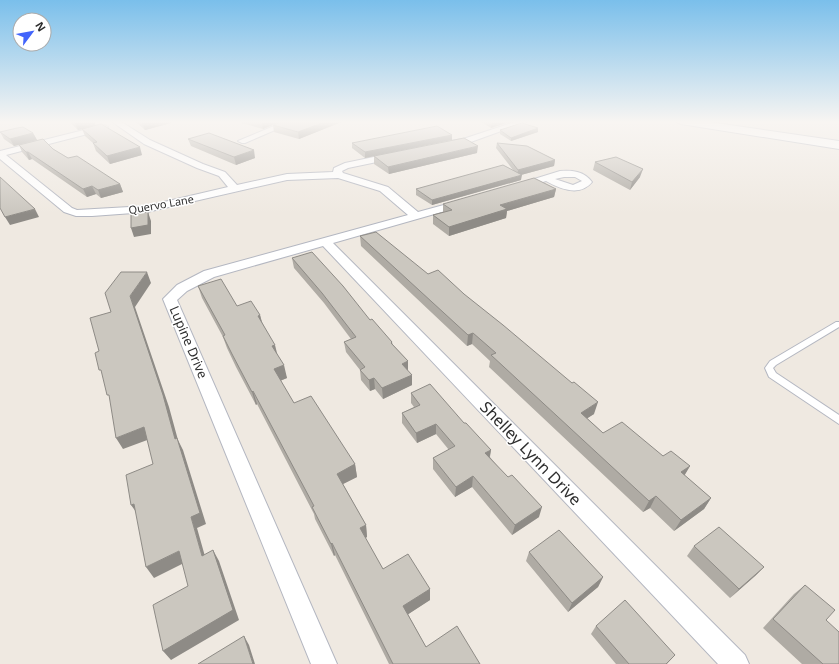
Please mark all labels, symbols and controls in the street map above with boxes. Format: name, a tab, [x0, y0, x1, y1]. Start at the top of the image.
north arrow	[12, 12, 52, 52]
text: N	[32, 19, 50, 34]
street label: Quervo Lane	[127, 191, 195, 217]
street label: Lupine Drive	[166, 303, 212, 381]
street label: Shelley Lynn Drive	[475, 396, 587, 510]

